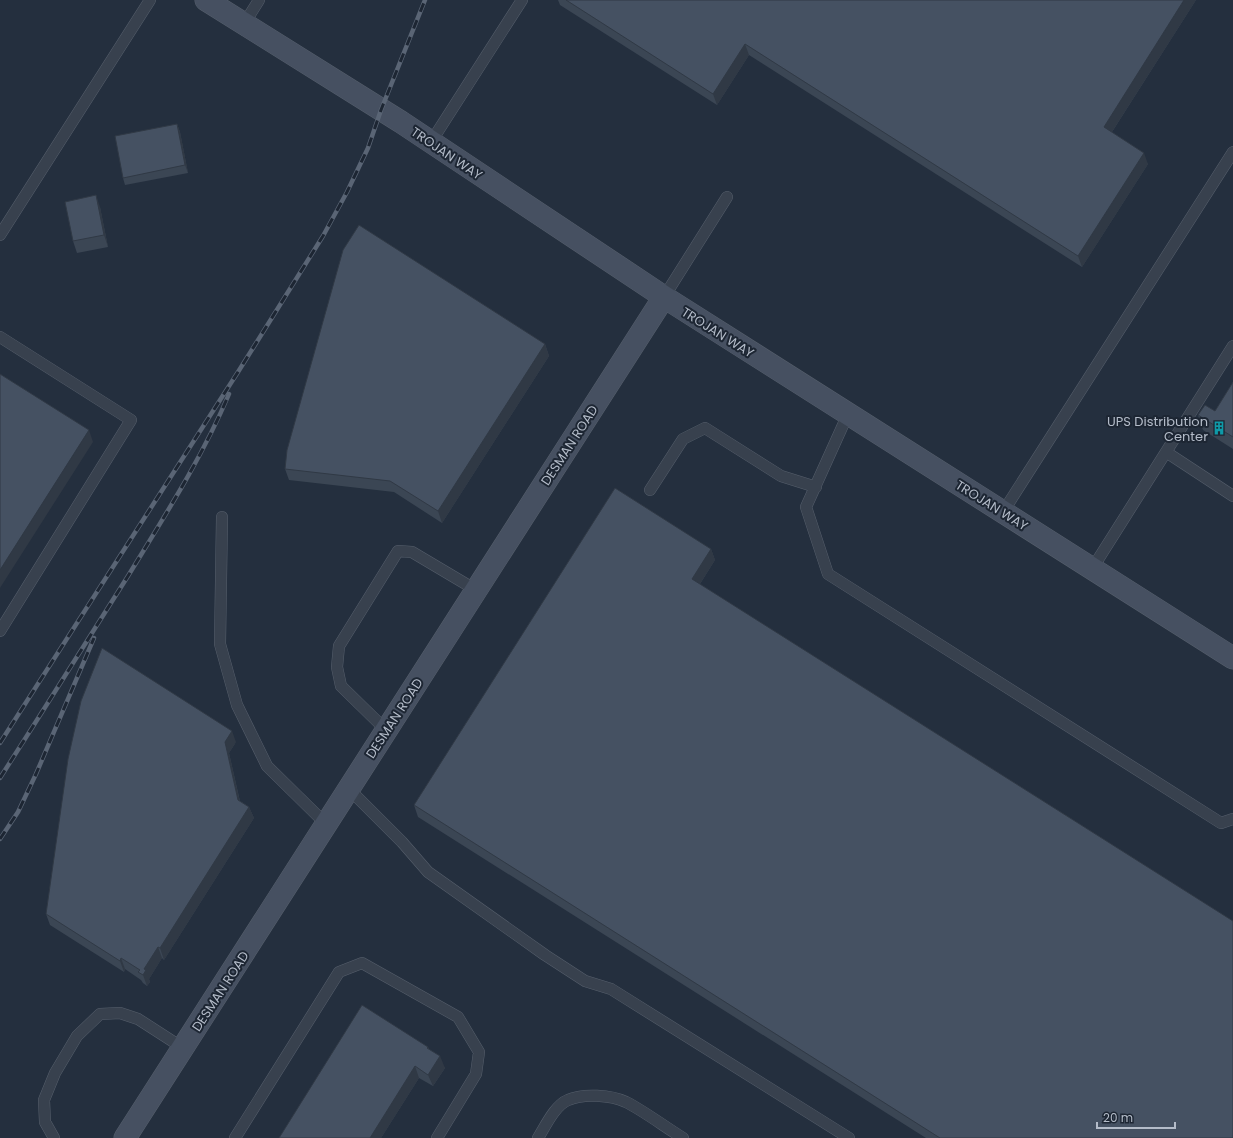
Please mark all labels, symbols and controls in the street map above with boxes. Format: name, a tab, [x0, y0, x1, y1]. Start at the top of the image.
street label: TROJAN WAY	[407, 122, 487, 185]
street label: TROJAN WAY	[678, 303, 758, 363]
street label: DESMAN ROAD	[536, 401, 602, 489]
place label: UPS Distribution Center	[1107, 412, 1208, 446]
building icon: UPS Distribution Center	[1211, 420, 1227, 436]
street label: TROJAN WAY	[952, 476, 1032, 536]
street label: DESMAN ROAD	[361, 674, 427, 762]
street label: DESMAN ROAD	[187, 947, 253, 1035]
scale bar	[1097, 1104, 1175, 1130]
text: 20 m	[1103, 1109, 1133, 1126]

